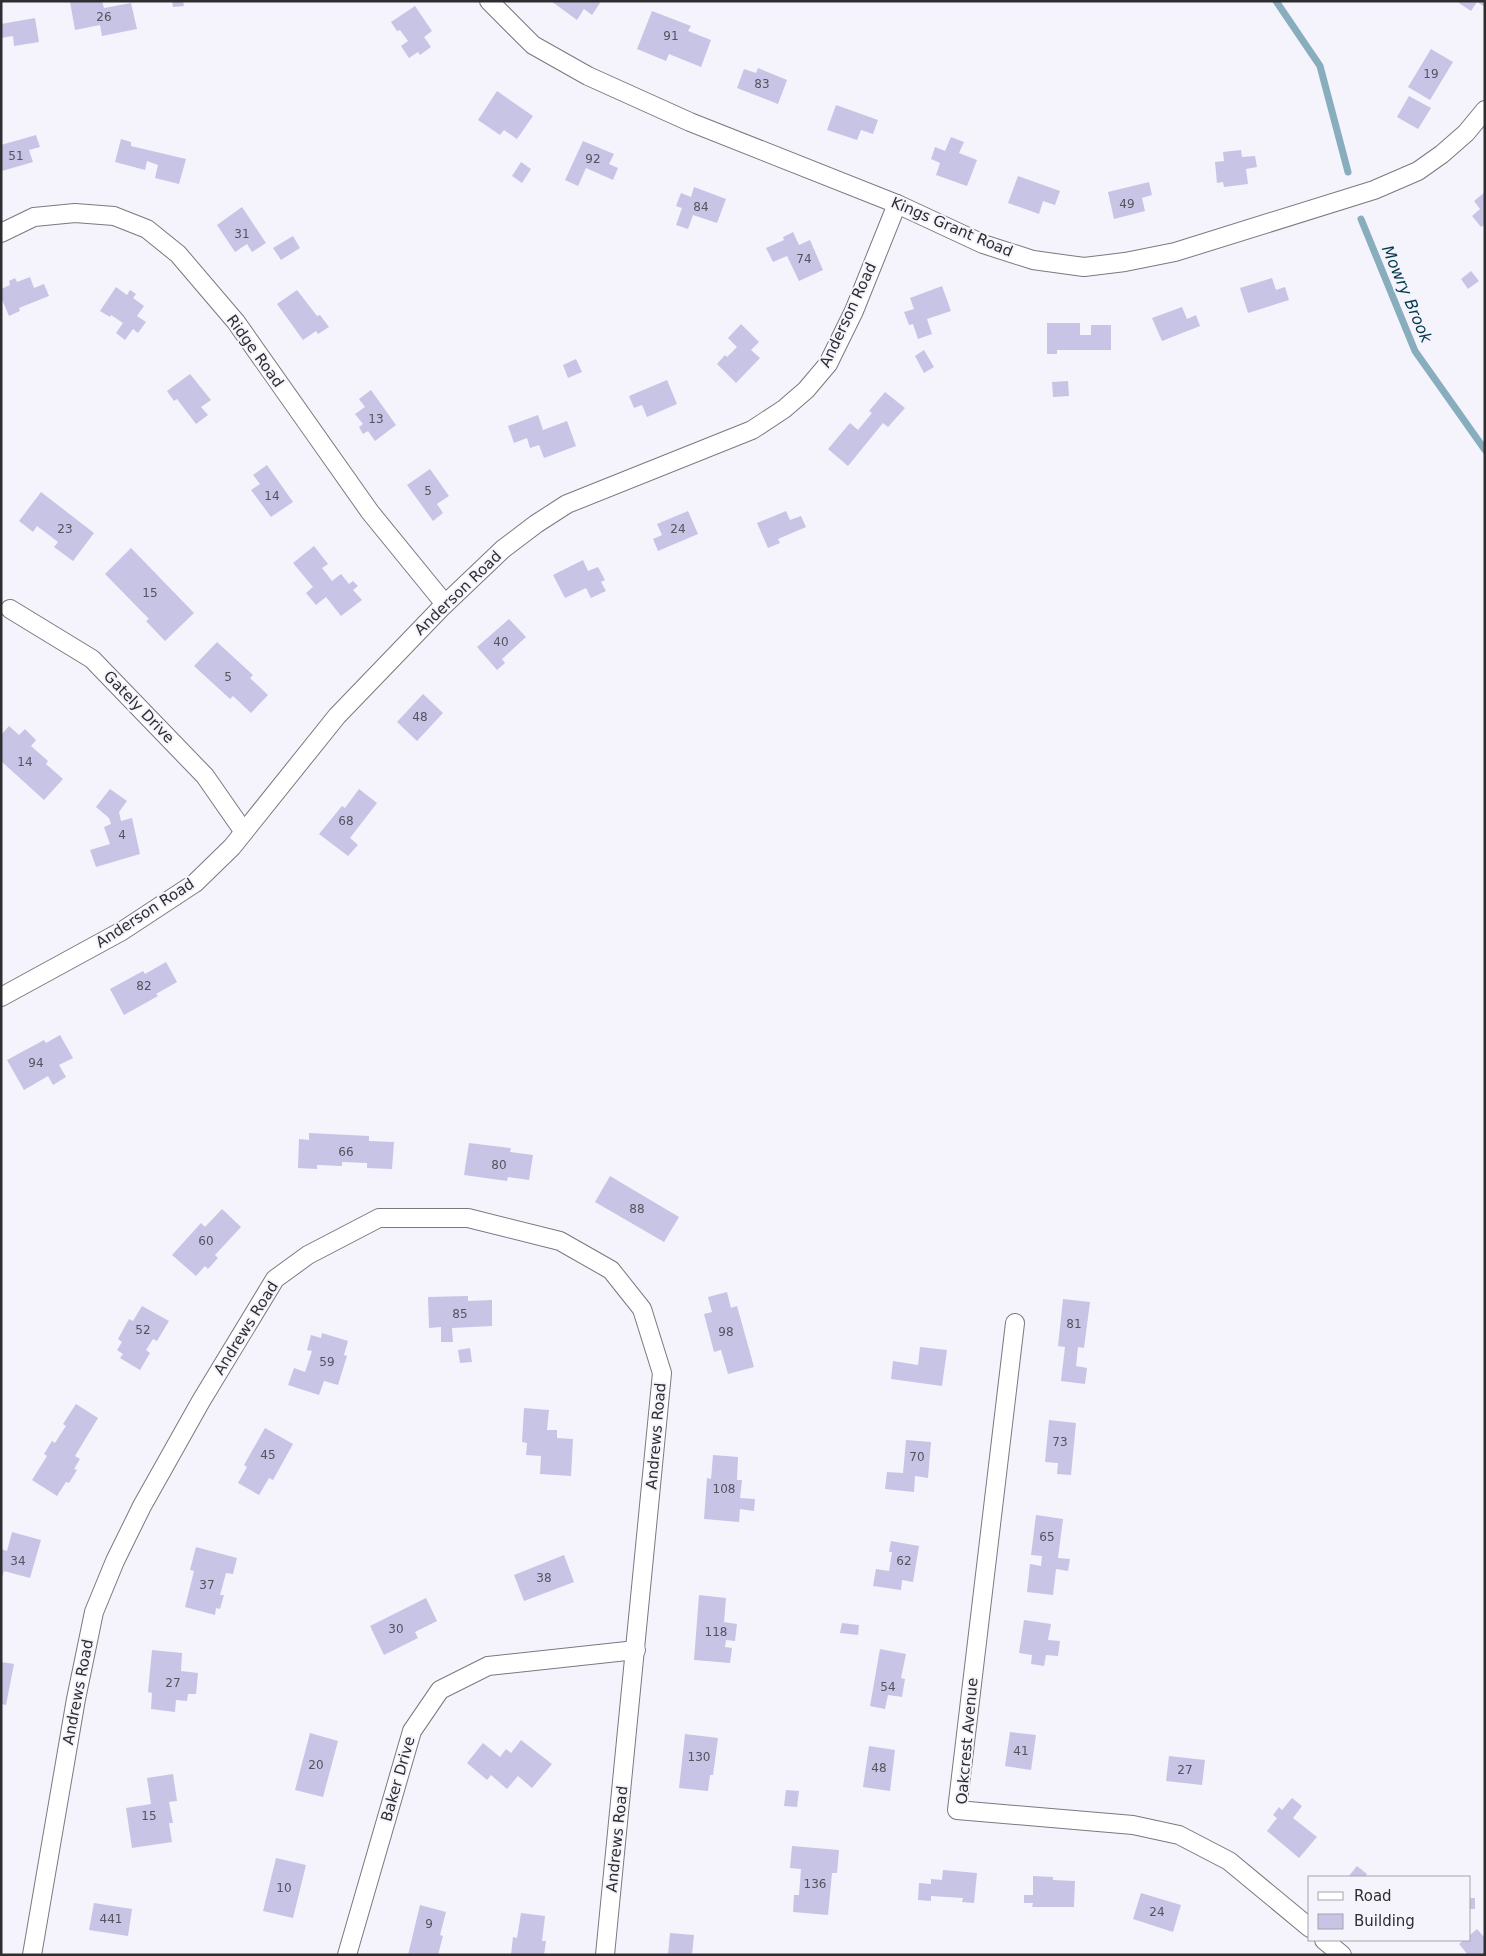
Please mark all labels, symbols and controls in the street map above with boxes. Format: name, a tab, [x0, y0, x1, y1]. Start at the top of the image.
house number: 26	[96, 10, 112, 24]
house number: 91	[663, 29, 679, 43]
house number: 19	[1423, 67, 1439, 81]
house number: 83	[754, 77, 770, 91]
house number: 51	[8, 149, 24, 163]
house number: 92	[585, 152, 601, 166]
street label: Kings Grant Road	[888, 193, 1016, 261]
house number: 49	[1119, 197, 1135, 211]
house number: 84	[693, 200, 709, 214]
house number: 31	[234, 227, 250, 241]
water label: Mowry Brook	[1378, 242, 1436, 346]
house number: 74	[796, 252, 812, 266]
street label: Anderson Road	[816, 260, 880, 370]
street label: Ridge Road	[223, 311, 287, 391]
house number: 13	[368, 412, 384, 426]
house number: 5	[424, 484, 432, 498]
house number: 14	[264, 489, 280, 503]
house number: 23	[57, 522, 73, 536]
house number: 24	[670, 522, 686, 536]
street label: Anderson Road	[411, 547, 505, 639]
house number: 15	[142, 586, 158, 600]
house number: 40	[493, 635, 509, 649]
street label: Gately Drive	[100, 667, 178, 747]
house number: 5	[224, 670, 232, 684]
house number: 48	[412, 710, 428, 724]
house number: 14	[17, 755, 33, 769]
house number: 68	[338, 814, 354, 828]
house number: 4	[118, 828, 126, 842]
street label: Anderson Road	[92, 875, 198, 951]
house number: 82	[136, 979, 152, 993]
house number: 94	[28, 1056, 44, 1070]
house number: 66	[338, 1145, 354, 1159]
house number: 80	[491, 1158, 507, 1172]
house number: 88	[629, 1202, 645, 1216]
house number: 60	[198, 1234, 214, 1248]
street label: Andrews Road	[210, 1278, 282, 1378]
house number: 85	[452, 1307, 468, 1321]
house number: 81	[1066, 1317, 1082, 1331]
house number: 52	[135, 1323, 151, 1337]
house number: 98	[718, 1325, 734, 1339]
house number: 59	[319, 1355, 335, 1369]
street label: Andrews Road	[642, 1382, 670, 1490]
house number: 73	[1052, 1435, 1068, 1449]
house number: 45	[260, 1448, 276, 1462]
house number: 70	[909, 1450, 925, 1464]
house number: 108	[713, 1482, 735, 1496]
house number: 65	[1039, 1530, 1055, 1544]
house number: 34	[10, 1554, 26, 1568]
house number: 62	[896, 1554, 912, 1568]
house number: 38	[536, 1571, 552, 1585]
house number: 37	[199, 1578, 215, 1592]
house number: 30	[388, 1622, 404, 1636]
house number: 118	[705, 1625, 727, 1639]
street label: Andrews Road	[59, 1638, 97, 1746]
house number: 27	[165, 1676, 181, 1690]
street label: Oakcrest Avenue	[952, 1677, 982, 1805]
house number: 54	[880, 1680, 896, 1694]
street label: Baker Drive	[377, 1734, 419, 1824]
house number: 41	[1013, 1744, 1029, 1758]
house number: 130	[688, 1750, 710, 1764]
house number: 20	[308, 1758, 324, 1772]
house number: 48	[871, 1761, 887, 1775]
house number: 27	[1177, 1763, 1193, 1777]
street label: Andrews Road	[602, 1785, 632, 1893]
house number: 15	[141, 1809, 157, 1823]
legend	[1308, 1876, 1471, 1941]
house number: 136	[804, 1877, 826, 1891]
house number: 10	[276, 1881, 292, 1895]
text: Road	[1354, 1887, 1392, 1905]
house number: 24	[1149, 1905, 1165, 1919]
house number: 441	[100, 1912, 122, 1926]
text: Building	[1354, 1912, 1415, 1930]
house number: 9	[425, 1917, 433, 1931]

